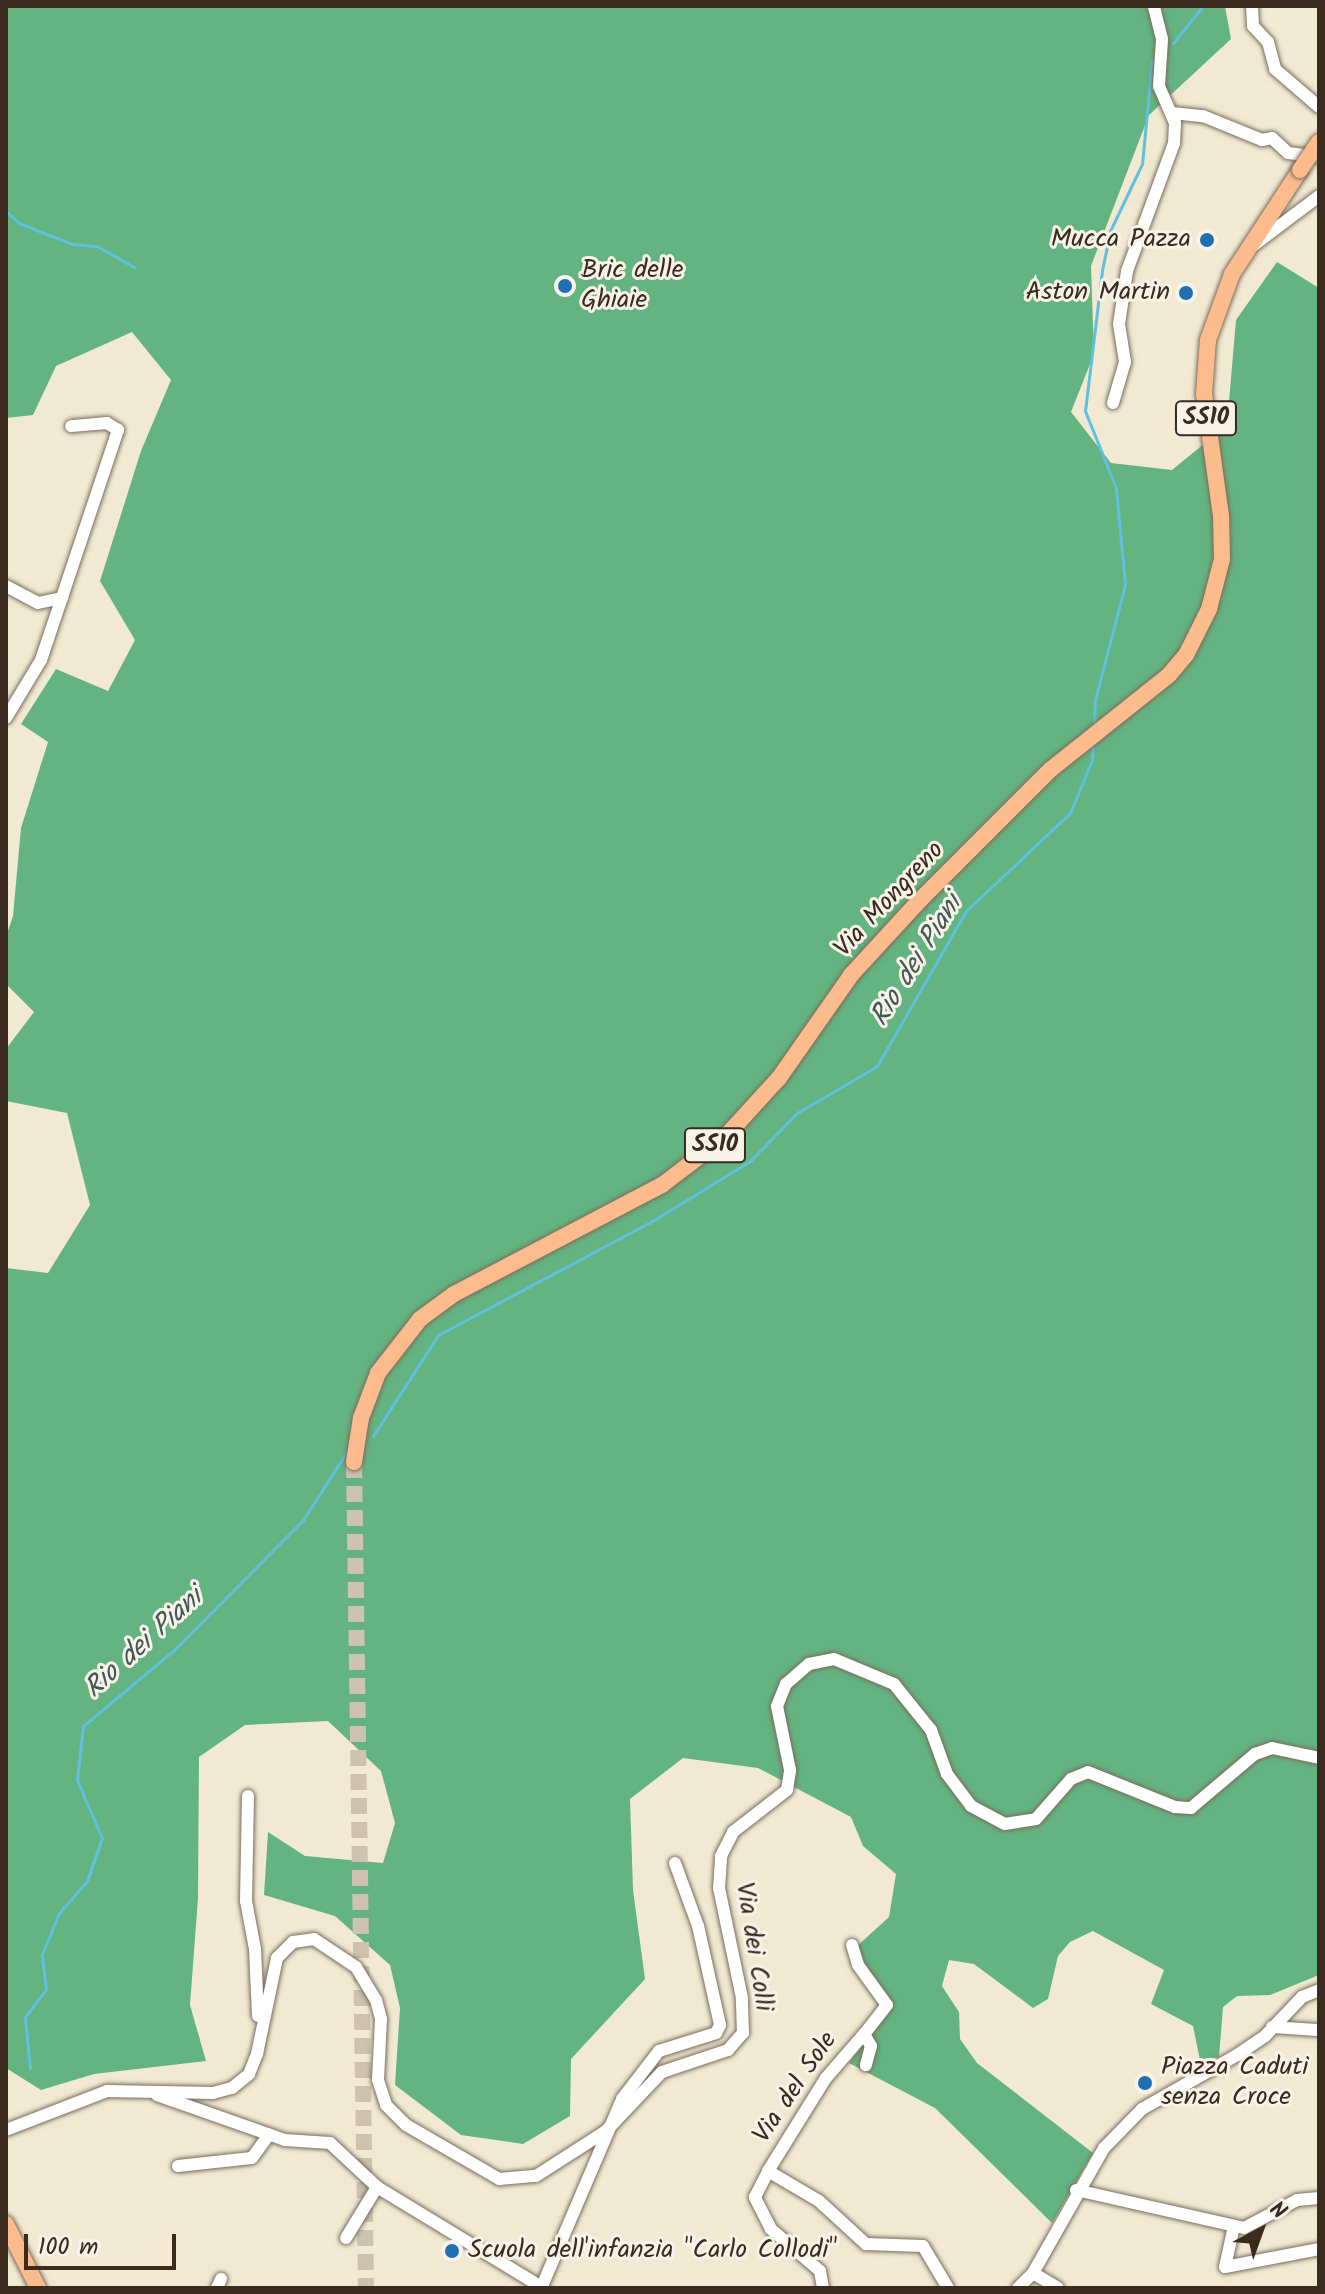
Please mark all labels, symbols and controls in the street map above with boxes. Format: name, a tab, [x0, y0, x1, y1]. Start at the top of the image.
place label: Mucca Pazza	[1051, 224, 1191, 256]
marker: Mucca Pazza	[1198, 231, 1216, 249]
place label: Bric delle Ghiaie	[581, 255, 683, 316]
marker: Bric delle Ghiaie	[556, 277, 574, 295]
place label: Aston Martin	[1026, 277, 1170, 309]
marker: Aston Martin	[1177, 284, 1195, 302]
road number: SS10	[1174, 398, 1238, 438]
street label: Via Mongreno	[828, 836, 952, 964]
water label: Rio dei Piani	[864, 889, 970, 1033]
road number: SS10	[683, 1125, 747, 1165]
water label: Rio dei Piani	[78, 1582, 210, 1706]
street label: Via dei Colli	[727, 1880, 779, 2014]
street label: Via del Sole	[747, 2026, 845, 2150]
place label: Piazza Caduti senza Croce	[1161, 2052, 1308, 2114]
marker: Piazza Caduti senza Croce	[1136, 2074, 1154, 2092]
north arrow	[1221, 2190, 1301, 2270]
text: N	[1260, 2194, 1294, 2229]
scale bar	[28, 2218, 180, 2268]
text: 100 m	[38, 2228, 98, 2267]
place label: Scuola dell'infanzia "Carlo Collodi"	[468, 2235, 837, 2267]
marker: Scuola dell'infanzia "Carlo Collodi"	[443, 2242, 461, 2260]

